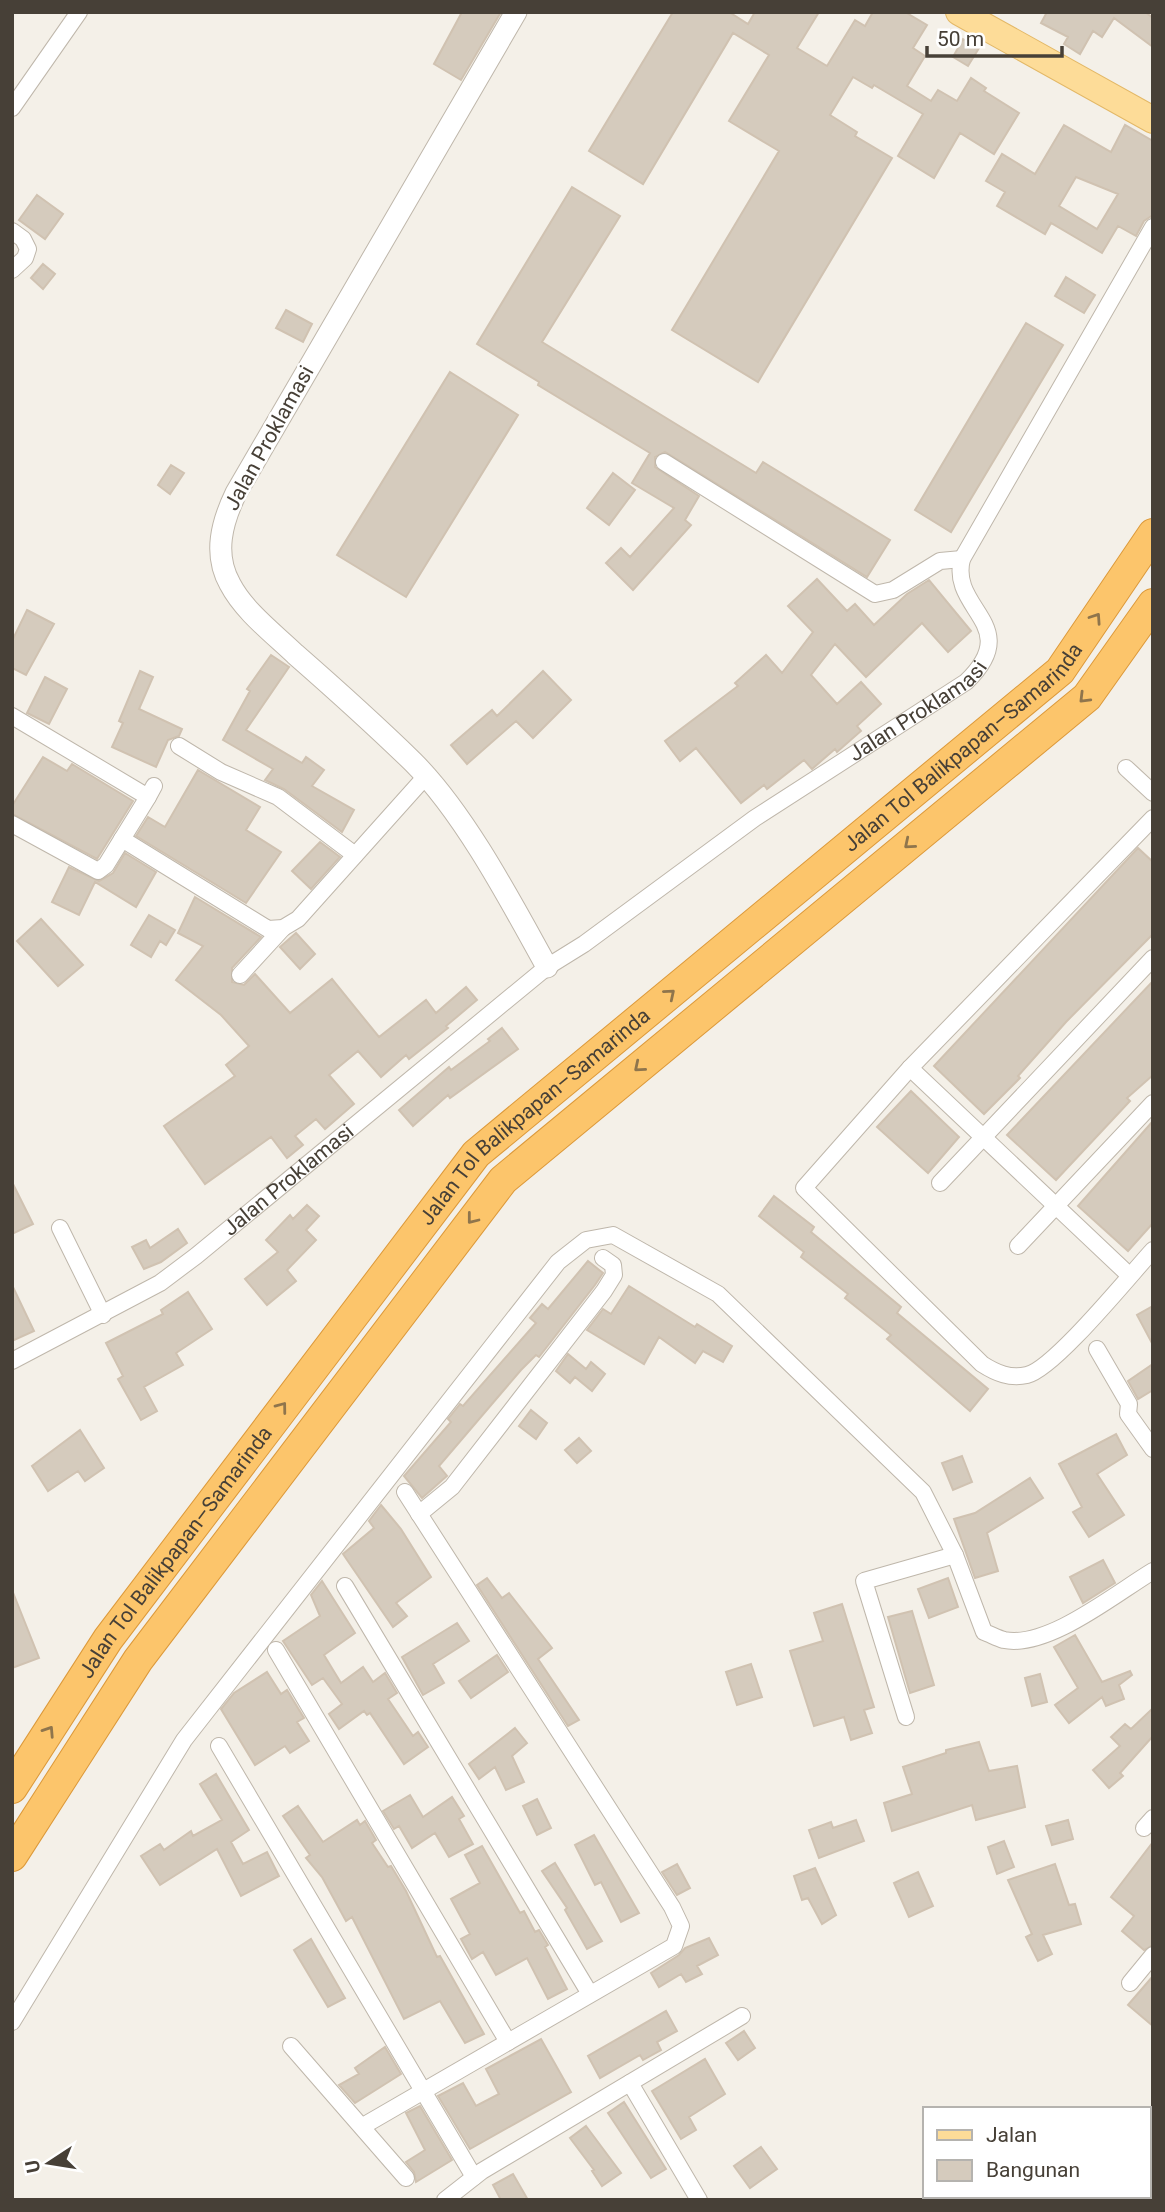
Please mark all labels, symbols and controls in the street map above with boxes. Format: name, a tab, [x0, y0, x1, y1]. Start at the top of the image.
scale bar	[927, 14, 1062, 58]
text: 50 m	[937, 27, 984, 51]
street label: Jalan Proklamasi	[219, 362, 319, 514]
one-way arrow	[1088, 613, 1100, 626]
street label: Jalan Tol Balikpapan–Samarinda	[839, 639, 1087, 857]
street label: Jalan Proklamasi	[845, 656, 992, 766]
one-way arrow	[1079, 690, 1092, 703]
one-way arrow	[905, 835, 917, 848]
one-way arrow	[662, 990, 675, 1002]
street label: Jalan Tol Balikpapan–Samarinda	[414, 1003, 655, 1230]
one-way arrow	[635, 1058, 647, 1071]
street label: Jalan Proklamasi	[218, 1119, 358, 1241]
one-way arrow	[468, 1212, 481, 1224]
one-way arrow	[274, 1402, 286, 1415]
street label: Jalan Tol Balikpapan–Samarinda	[74, 1422, 277, 1683]
one-way arrow	[41, 1725, 54, 1738]
legend	[923, 2107, 1151, 2198]
text: Jalan	[986, 2123, 1037, 2147]
north arrow	[14, 2128, 84, 2198]
text: U	[20, 2158, 45, 2175]
text: Bangunan	[986, 2158, 1080, 2182]

